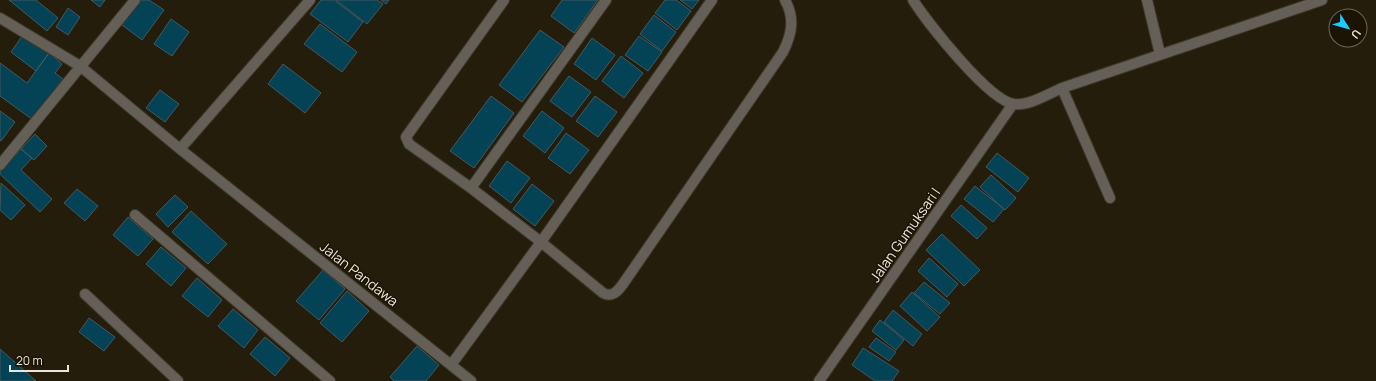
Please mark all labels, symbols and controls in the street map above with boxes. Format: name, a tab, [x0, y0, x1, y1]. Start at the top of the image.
north arrow	[1328, 8, 1368, 48]
text: U	[1348, 27, 1365, 42]
street label: Jalan Gumuksari I	[865, 184, 944, 286]
street label: Jalan Pandawa	[316, 237, 402, 310]
scale bar	[10, 347, 68, 373]
text: 20 m	[16, 352, 43, 369]

